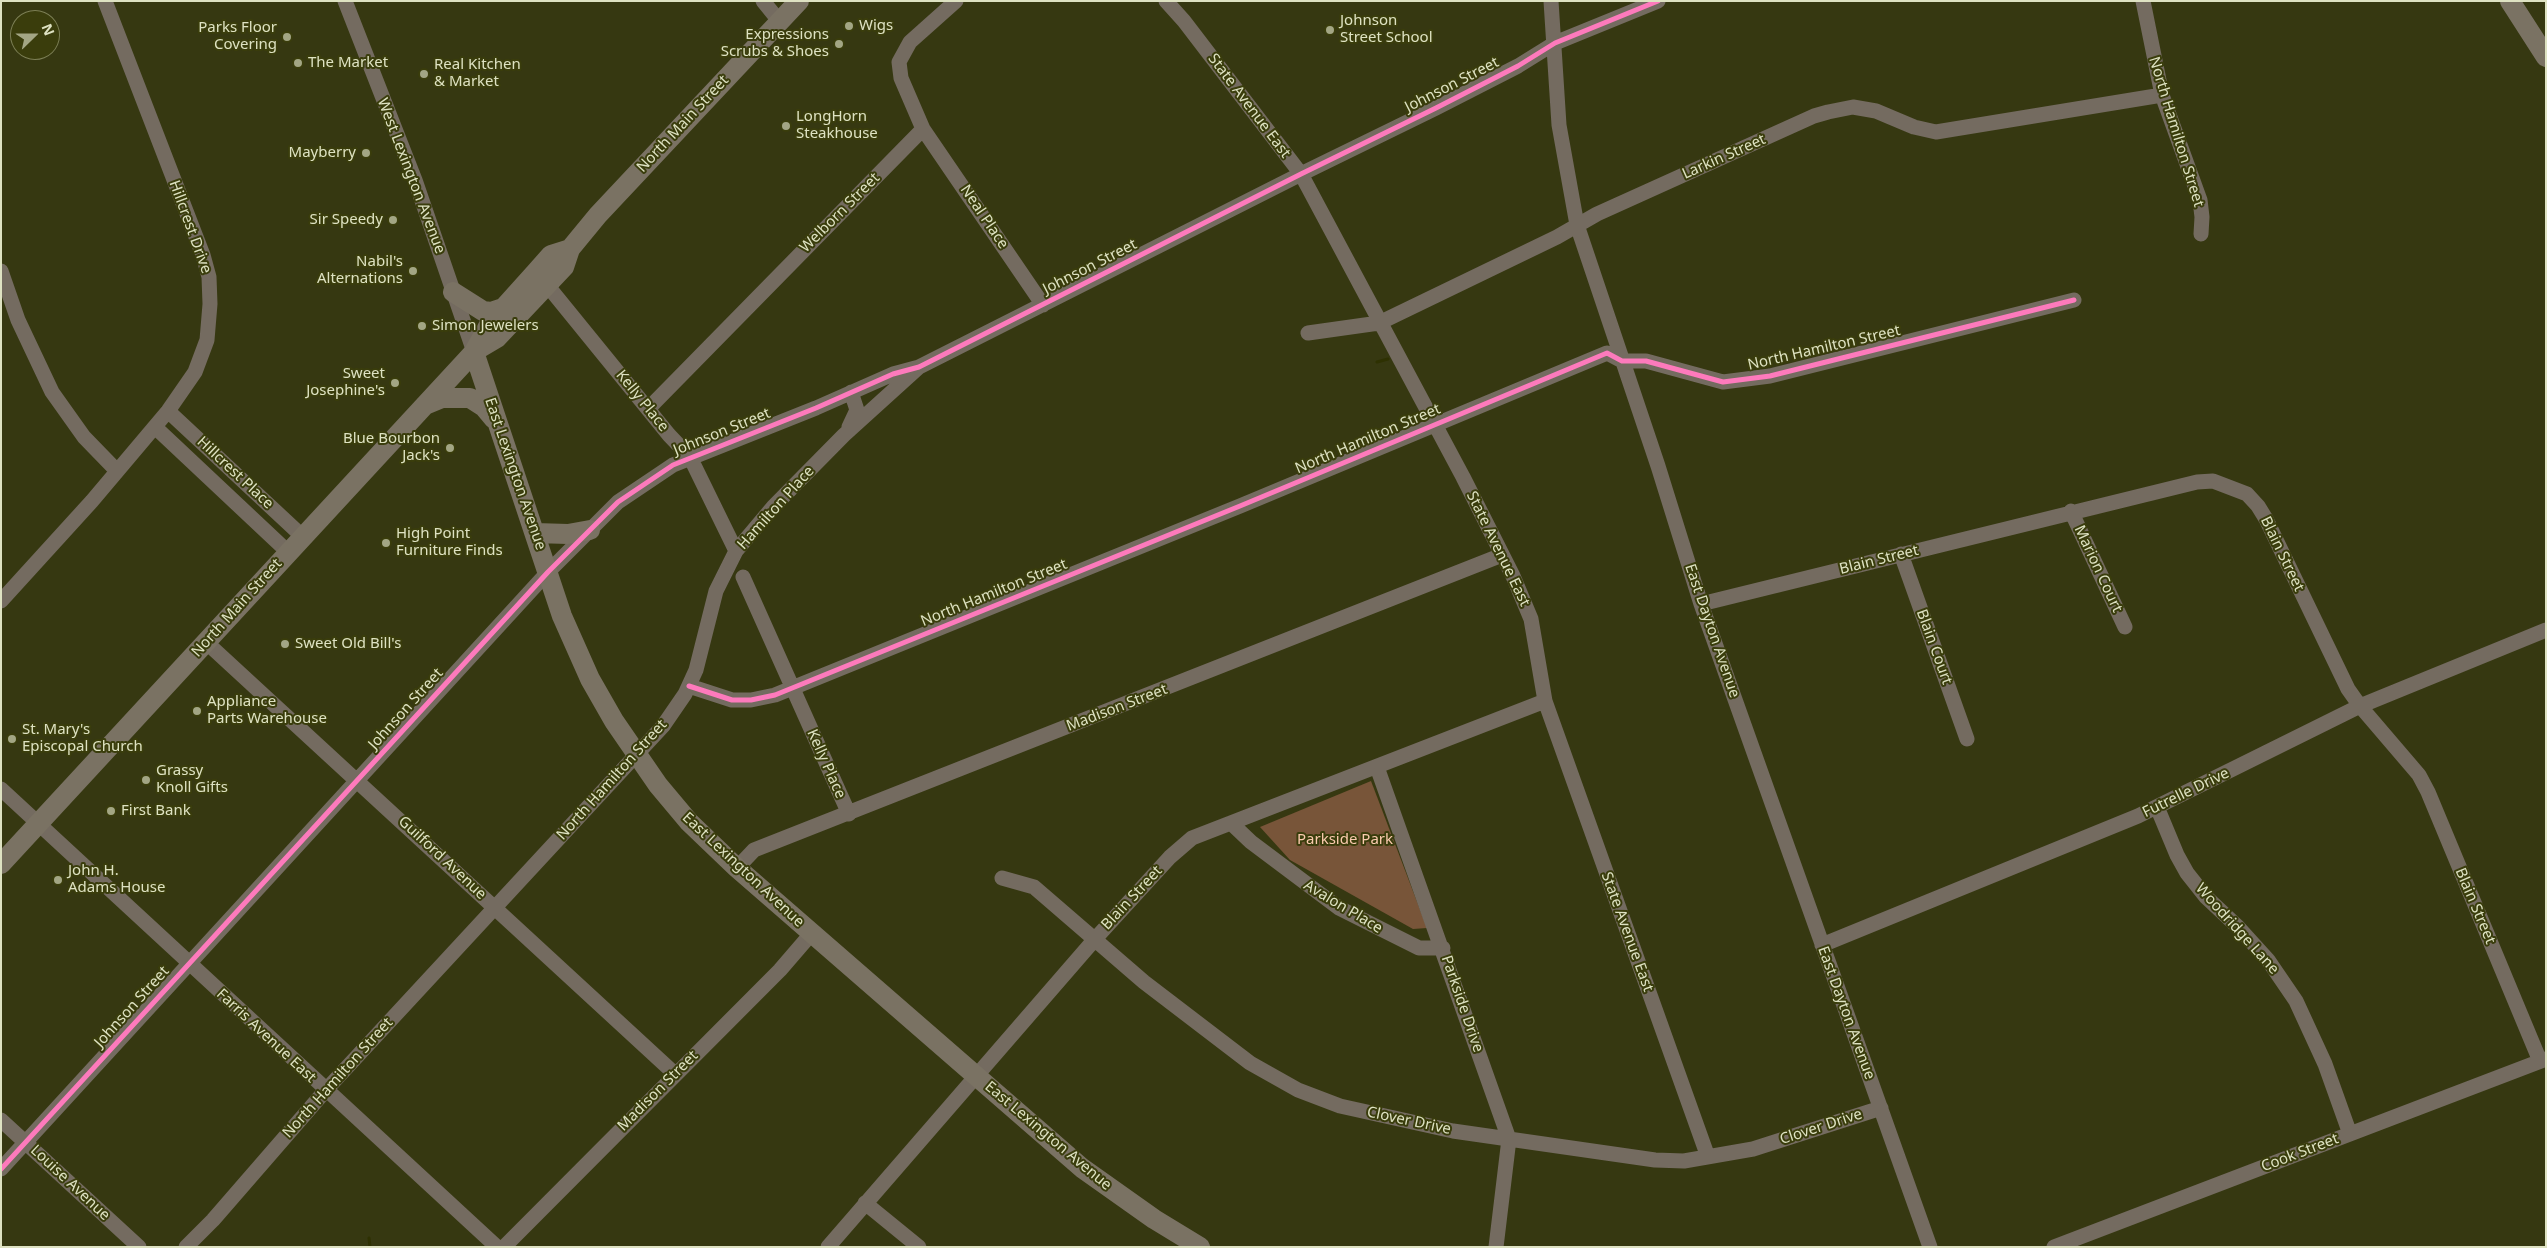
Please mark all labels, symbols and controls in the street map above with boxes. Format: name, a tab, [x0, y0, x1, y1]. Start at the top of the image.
north arrow	[10, 10, 60, 60]
place label: Johnson Street School	[1340, 12, 1433, 47]
place label: Wigs	[859, 17, 893, 35]
place label: Parks Floor Covering	[198, 19, 277, 54]
marker: Wigs	[843, 20, 855, 32]
text: N	[37, 21, 59, 38]
marker: Johnson Street School	[1324, 24, 1336, 36]
place label: Expressions Scrubs & Shoes	[721, 26, 829, 61]
marker: Parks Floor Covering	[281, 31, 293, 43]
marker: Expressions Scrubs & Shoes	[833, 38, 845, 50]
street label: State Avenue East	[1204, 50, 1294, 162]
place label: The Market	[308, 54, 388, 72]
street label: Johnson Street	[1402, 54, 1502, 116]
street label: North Hamilton Street	[2145, 55, 2207, 209]
place label: Real Kitchen & Market	[434, 56, 521, 91]
marker: The Market	[292, 57, 304, 69]
marker: Real Kitchen & Market	[418, 68, 430, 80]
street label: North Main Street	[633, 72, 733, 176]
street label: West Lexington Avenue	[373, 96, 449, 256]
place label: LongHorn Steakhouse	[796, 108, 878, 143]
marker: LongHorn Steakhouse	[780, 120, 792, 132]
street label: Larkin Street	[1680, 131, 1768, 183]
place label: Mayberry	[289, 144, 356, 162]
marker: Mayberry	[360, 147, 372, 159]
street label: Welborn Street	[796, 169, 884, 257]
street label: Hillcrest Drive	[165, 178, 215, 276]
street label: Neal Place	[956, 182, 1012, 252]
place label: Sir Speedy	[310, 211, 383, 229]
marker: Sir Speedy	[387, 214, 399, 226]
street label: Johnson Street	[1040, 236, 1140, 298]
place label: Nabil's Alternations	[317, 253, 403, 288]
marker: Nabil's Alternations	[407, 265, 419, 277]
place label: Simon Jewelers	[432, 317, 539, 335]
marker: Simon Jewelers	[416, 320, 428, 332]
street label: North Hamilton Street	[1746, 322, 1902, 374]
place label: Sweet Josephine's	[306, 365, 385, 400]
street label: Kelly Place	[612, 367, 672, 435]
marker: Sweet Josephine's	[389, 377, 401, 389]
street label: East Lexington Avenue	[480, 395, 550, 553]
street label: North Hamilton Street	[1293, 400, 1443, 478]
street label: Johnson Street	[671, 404, 773, 460]
place label: Blue Bourbon Jack's	[343, 430, 440, 465]
street label: Hillcrest Place	[193, 433, 277, 513]
marker: Blue Bourbon Jack's	[444, 442, 456, 454]
street label: Hamilton Place	[734, 463, 818, 553]
street label: State Avenue East	[1462, 489, 1534, 609]
street label: Blain Street	[2256, 514, 2308, 594]
street label: Marion Court	[2070, 523, 2126, 615]
place label: High Point Furniture Finds	[396, 525, 503, 560]
marker: High Point Furniture Finds	[380, 537, 392, 549]
street label: Blain Street	[1838, 541, 1920, 579]
street label: North Main Street	[188, 555, 286, 661]
street label: North Hamilton Street	[918, 555, 1070, 631]
street label: East Dayton Avenue	[1681, 562, 1743, 700]
street label: Blain Court	[1912, 607, 1956, 687]
place label: Sweet Old Bill's	[295, 635, 401, 653]
marker: Sweet Old Bill's	[279, 638, 291, 650]
street label: Johnson Street	[365, 665, 447, 753]
street label: Madison Street	[1064, 681, 1170, 735]
place label: Appliance Parts Warehouse	[207, 693, 327, 728]
marker: Appliance Parts Warehouse	[191, 705, 203, 717]
street label: North Hamilton Street	[553, 716, 671, 844]
place label: St. Mary's Episcopal Church	[22, 721, 143, 756]
street label: Kelly Place	[803, 727, 849, 801]
marker: St. Mary's Episcopal Church	[6, 733, 18, 745]
place label: Grassy Knoll Gifts	[156, 762, 228, 797]
street label: Futrelle Drive	[2140, 764, 2232, 822]
marker: Grassy Knoll Gifts	[140, 774, 152, 786]
place label: First Bank	[121, 802, 191, 820]
marker: First Bank	[105, 805, 117, 817]
street label: East Lexington Avenue	[678, 809, 808, 931]
street label: Guilford Avenue	[394, 813, 490, 903]
park label: Parkside Park	[1297, 831, 1393, 849]
place label: John H. Adams House	[68, 862, 165, 897]
street label: Blain Street	[1098, 862, 1166, 934]
street label: Blain Street	[2451, 865, 2499, 947]
street label: State Avenue East	[1597, 870, 1657, 994]
marker: John H. Adams House	[52, 874, 64, 886]
street label: Avalon Place	[1300, 876, 1386, 938]
street label: Woodridge Lane	[2192, 880, 2282, 978]
street label: East Dayton Avenue	[1813, 944, 1879, 1082]
street label: Parkside Drive	[1437, 953, 1487, 1055]
street label: Johnson Street	[91, 963, 173, 1051]
street label: Farris Avenue East	[213, 985, 319, 1087]
street label: North Hamilton Street	[279, 1014, 397, 1142]
street label: Madison Street	[614, 1047, 702, 1135]
street label: East Lexington Avenue	[981, 1078, 1115, 1194]
street label: Clover Drive	[1365, 1103, 1453, 1139]
street label: Clover Drive	[1778, 1105, 1864, 1149]
street label: Cook Street	[2259, 1130, 2341, 1176]
street label: Louise Avenue	[26, 1142, 114, 1224]

